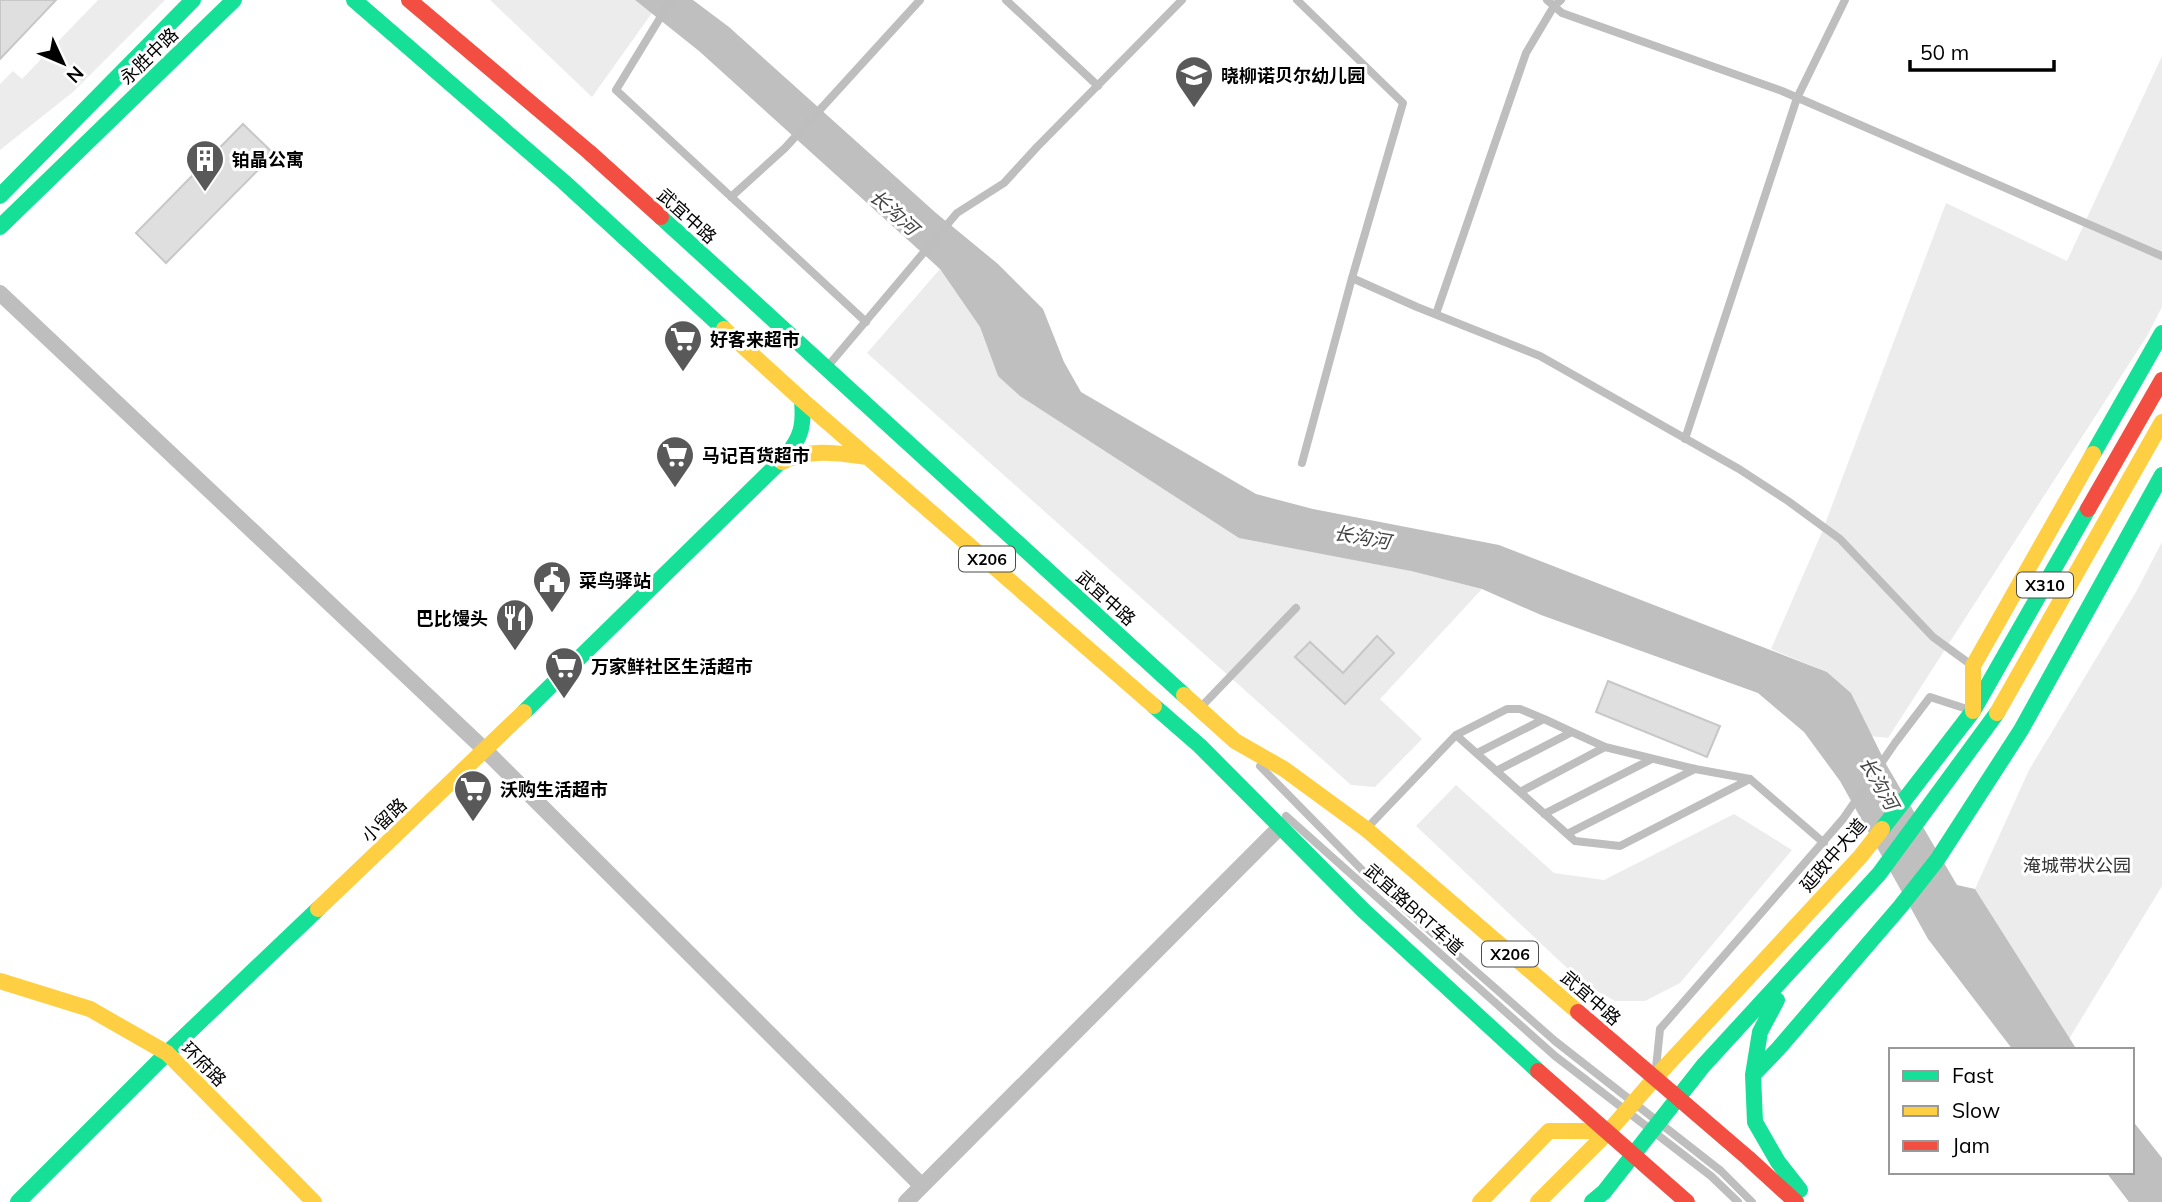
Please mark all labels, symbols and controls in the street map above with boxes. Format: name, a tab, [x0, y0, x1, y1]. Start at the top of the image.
street label: 永胜中路	[115, 23, 183, 89]
north arrow	[28, 28, 98, 98]
scale bar	[1910, 28, 2054, 72]
text: 50 m	[1920, 39, 1969, 65]
school or university icon: 晓柳诺贝尔幼儿园	[1173, 54, 1215, 109]
text: N	[62, 61, 89, 88]
place label: 晓柳诺贝尔幼儿园	[1221, 64, 1365, 87]
building icon: 铂晶公寓	[184, 138, 226, 193]
place label: 铂晶公寓	[232, 148, 304, 171]
street label: 武宜中路	[653, 183, 721, 249]
water label: 长沟河	[865, 184, 926, 243]
supermarket icon: 好客来超市	[662, 318, 704, 373]
place label: 好客来超市	[710, 328, 800, 351]
supermarket icon: 马记百货超市	[654, 434, 696, 489]
place label: 马记百货超市	[702, 444, 810, 467]
water label: 长沟河	[1332, 520, 1396, 554]
road number: X206	[959, 546, 1015, 572]
public building icon: 菜鸟驿站	[531, 559, 573, 614]
street label: 武宜中路	[1072, 565, 1140, 631]
place label: 菜鸟驿站	[579, 569, 651, 592]
road number: X310	[2017, 572, 2073, 598]
restaurant icon: 巴比馒头	[494, 597, 536, 652]
place label: 巴比馒头	[416, 607, 488, 630]
supermarket icon: 万家鲜社区生活超市	[543, 645, 585, 700]
place label: 万家鲜社区生活超市	[591, 655, 753, 678]
water label: 长沟河	[1854, 752, 1906, 817]
supermarket icon: 沃购生活超市	[452, 768, 494, 823]
place label: 沃购生活超市	[500, 778, 608, 801]
street label: 小留路	[357, 793, 411, 847]
street label: 延政中大道	[1795, 813, 1871, 897]
park label: 淹城带状公园	[2023, 854, 2131, 877]
street label: 武宜路BRT车道	[1360, 859, 1468, 959]
road number: X206	[1482, 942, 1538, 966]
street label: 武宜中路	[1556, 966, 1626, 1030]
street label: 环府路	[177, 1037, 231, 1091]
legend	[1889, 1048, 2134, 1174]
text: Fast	[1952, 1062, 1994, 1088]
text: Slow	[1952, 1097, 2000, 1123]
text: Jam	[1952, 1132, 1990, 1158]

